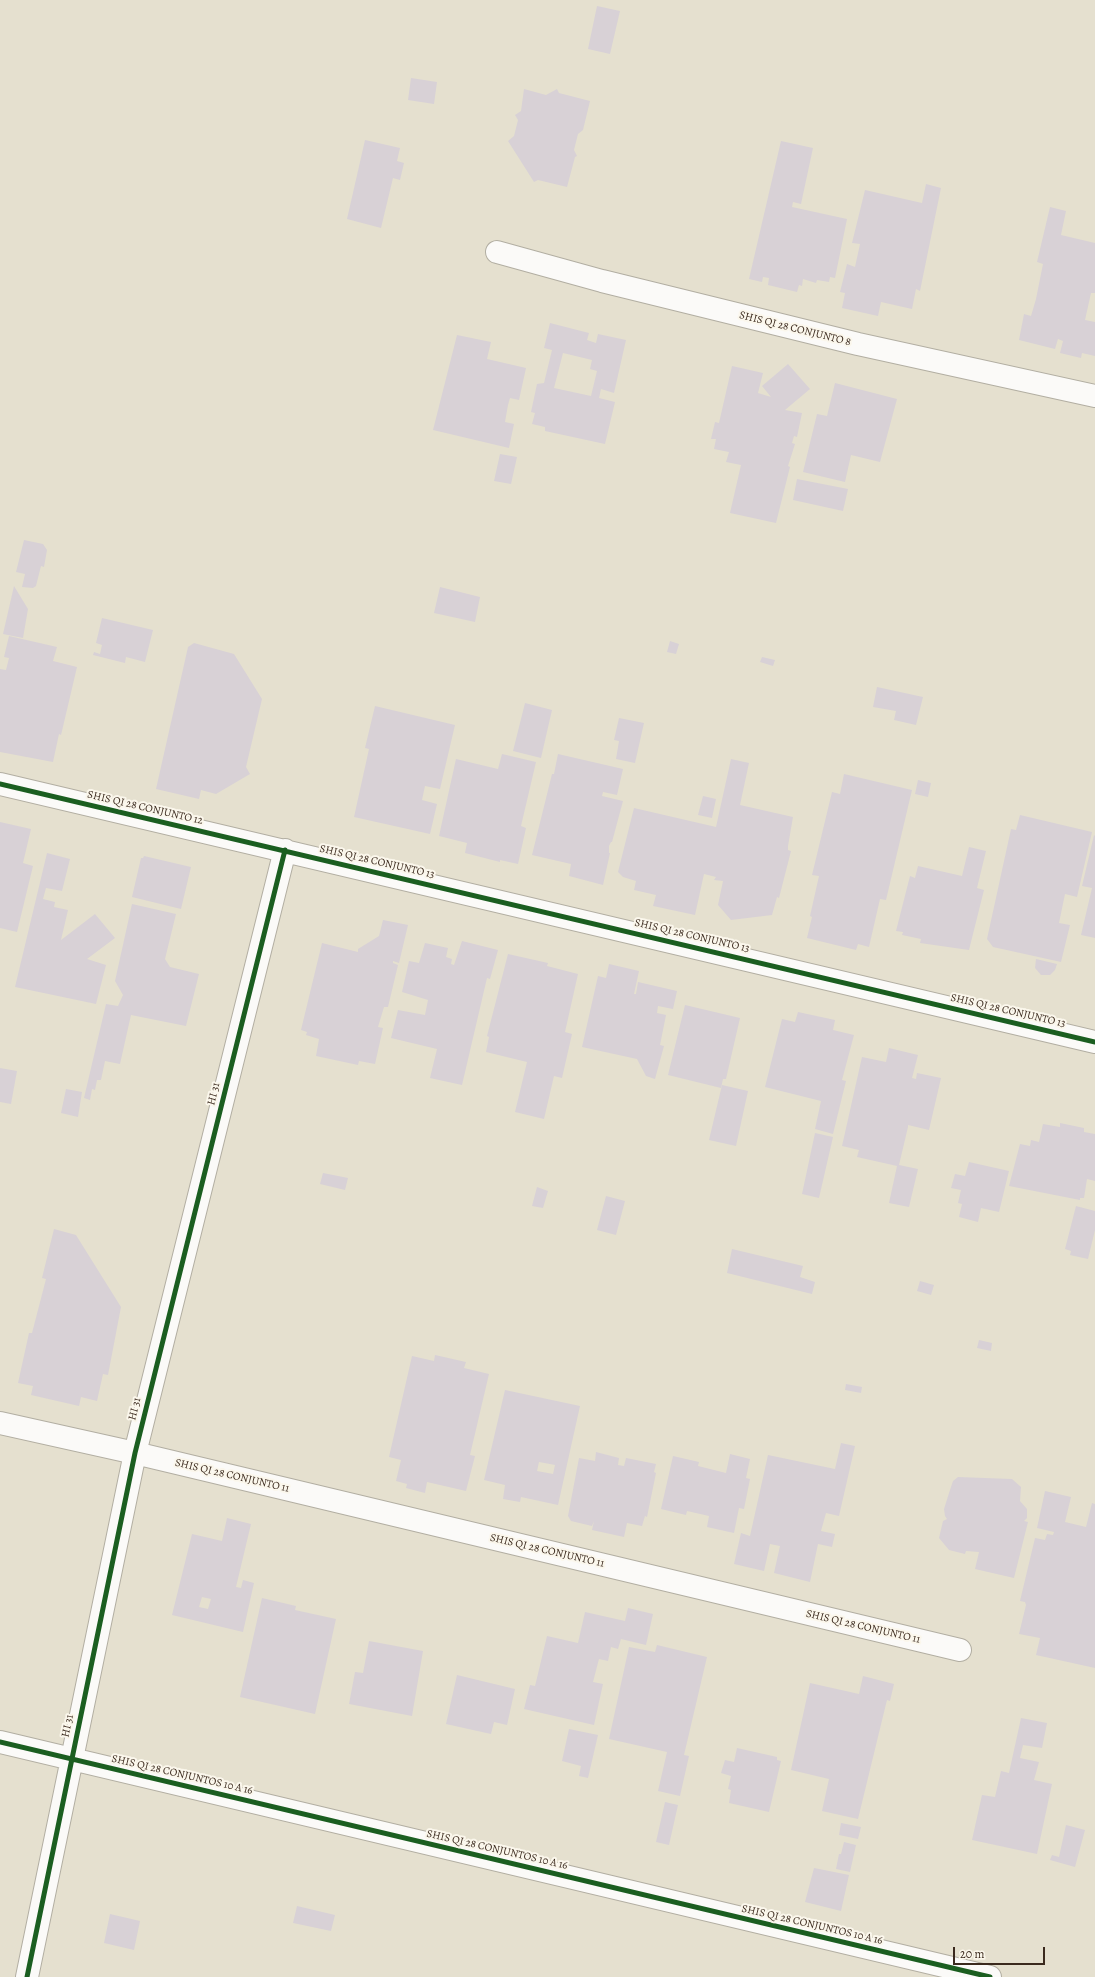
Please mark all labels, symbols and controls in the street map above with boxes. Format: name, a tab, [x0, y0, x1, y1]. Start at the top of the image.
street label: SHIS QI 28 CONJUNTO 8	[738, 309, 852, 349]
street label: SHIS QI 28 CONJUNTO 12	[86, 788, 204, 828]
street label: SHIS QI 28 CONJUNTO 13	[318, 842, 436, 882]
street label: SHIS QI 28 CONJUNTO 13	[633, 916, 751, 956]
street label: SHIS QI 28 CONJUNTO 13	[949, 991, 1067, 1031]
street label: HI 31	[205, 1081, 223, 1107]
street label: HI 31	[126, 1396, 144, 1422]
street label: SHIS QI 28 CONJUNTO 11	[174, 1456, 290, 1496]
street label: SHIS QI 28 CONJUNTO 11	[489, 1531, 605, 1571]
street label: SHIS QI 28 CONJUNTO 11	[805, 1607, 921, 1647]
street label: HI 31	[59, 1713, 77, 1739]
street label: SHIS QI 28 CONJUNTOS 10 A 16	[110, 1752, 254, 1798]
street label: SHIS QI 28 CONJUNTOS 10 A 16	[425, 1827, 569, 1873]
street label: SHIS QI 28 CONJUNTOS 10 A 16	[740, 1902, 884, 1948]
scale bar	[955, 1939, 1047, 1965]
text: 20 m	[960, 1946, 984, 1962]

